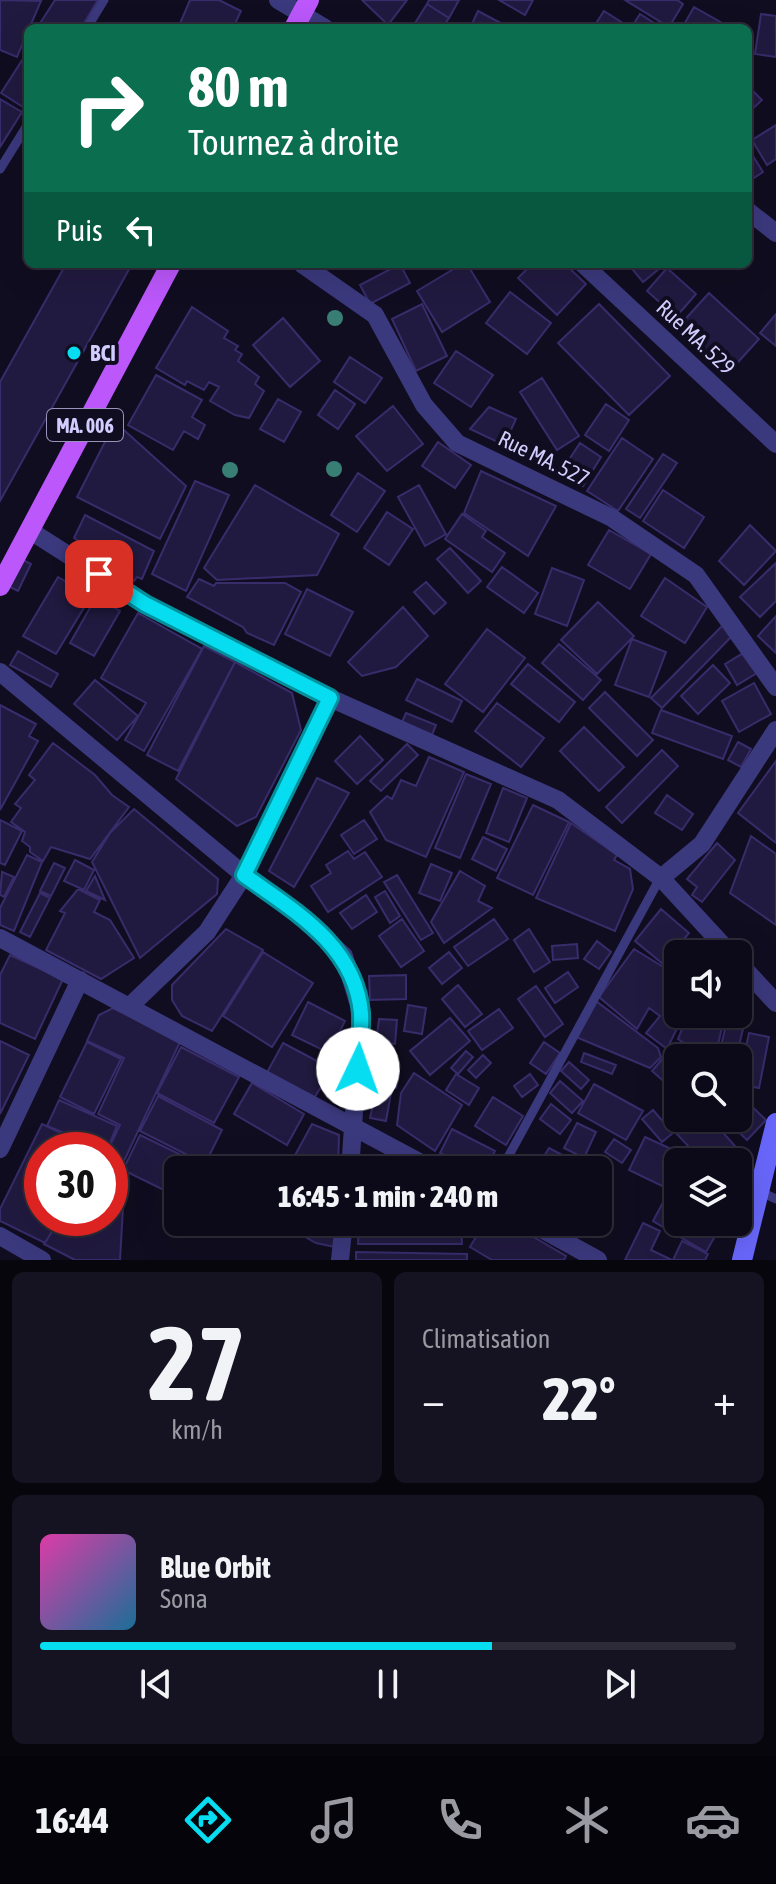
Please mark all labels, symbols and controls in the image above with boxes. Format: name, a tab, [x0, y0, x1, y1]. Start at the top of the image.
text: 80 m	[188, 55, 289, 119]
icon: right	[56, 56, 160, 160]
text: Tournez à droite	[188, 121, 399, 163]
icon: left	[119, 208, 163, 252]
text: Puis	[56, 213, 103, 247]
street label: Rue MA. 529	[651, 294, 741, 380]
place label: BCI	[90, 340, 116, 366]
marker: BCI	[65, 344, 83, 362]
road number: MA. 006	[47, 409, 123, 441]
street label: Rue MA. 527	[494, 425, 594, 491]
pin	[65, 540, 133, 608]
icon: arrive	[77, 552, 121, 596]
map controls	[664, 940, 752, 1236]
button: sound	[664, 940, 752, 1028]
position arrow	[316, 1027, 400, 1111]
button: search	[664, 1044, 752, 1132]
speed limit sign: 30	[24, 1132, 128, 1236]
button: layers	[664, 1148, 752, 1236]
text: 16:45 · 1 min · 240 m	[278, 1179, 498, 1213]
text: 27	[148, 1303, 246, 1422]
text: Climatisation	[422, 1324, 550, 1354]
text: 22°	[543, 1364, 615, 1433]
text: −	[422, 1374, 445, 1424]
text: +	[713, 1374, 736, 1424]
text: km/h	[171, 1415, 223, 1445]
text: Blue Orbit	[160, 1550, 271, 1584]
text: Sona	[160, 1584, 208, 1614]
icon: previous	[134, 1662, 178, 1706]
icon: pause	[366, 1662, 410, 1706]
icon: next	[598, 1662, 642, 1706]
icon: directions	[180, 1792, 236, 1848]
icon: music	[306, 1792, 362, 1848]
icon: phone	[432, 1792, 488, 1848]
icon: climate	[559, 1792, 615, 1848]
icon: car	[685, 1792, 741, 1848]
text: 16:44	[35, 1799, 109, 1841]

